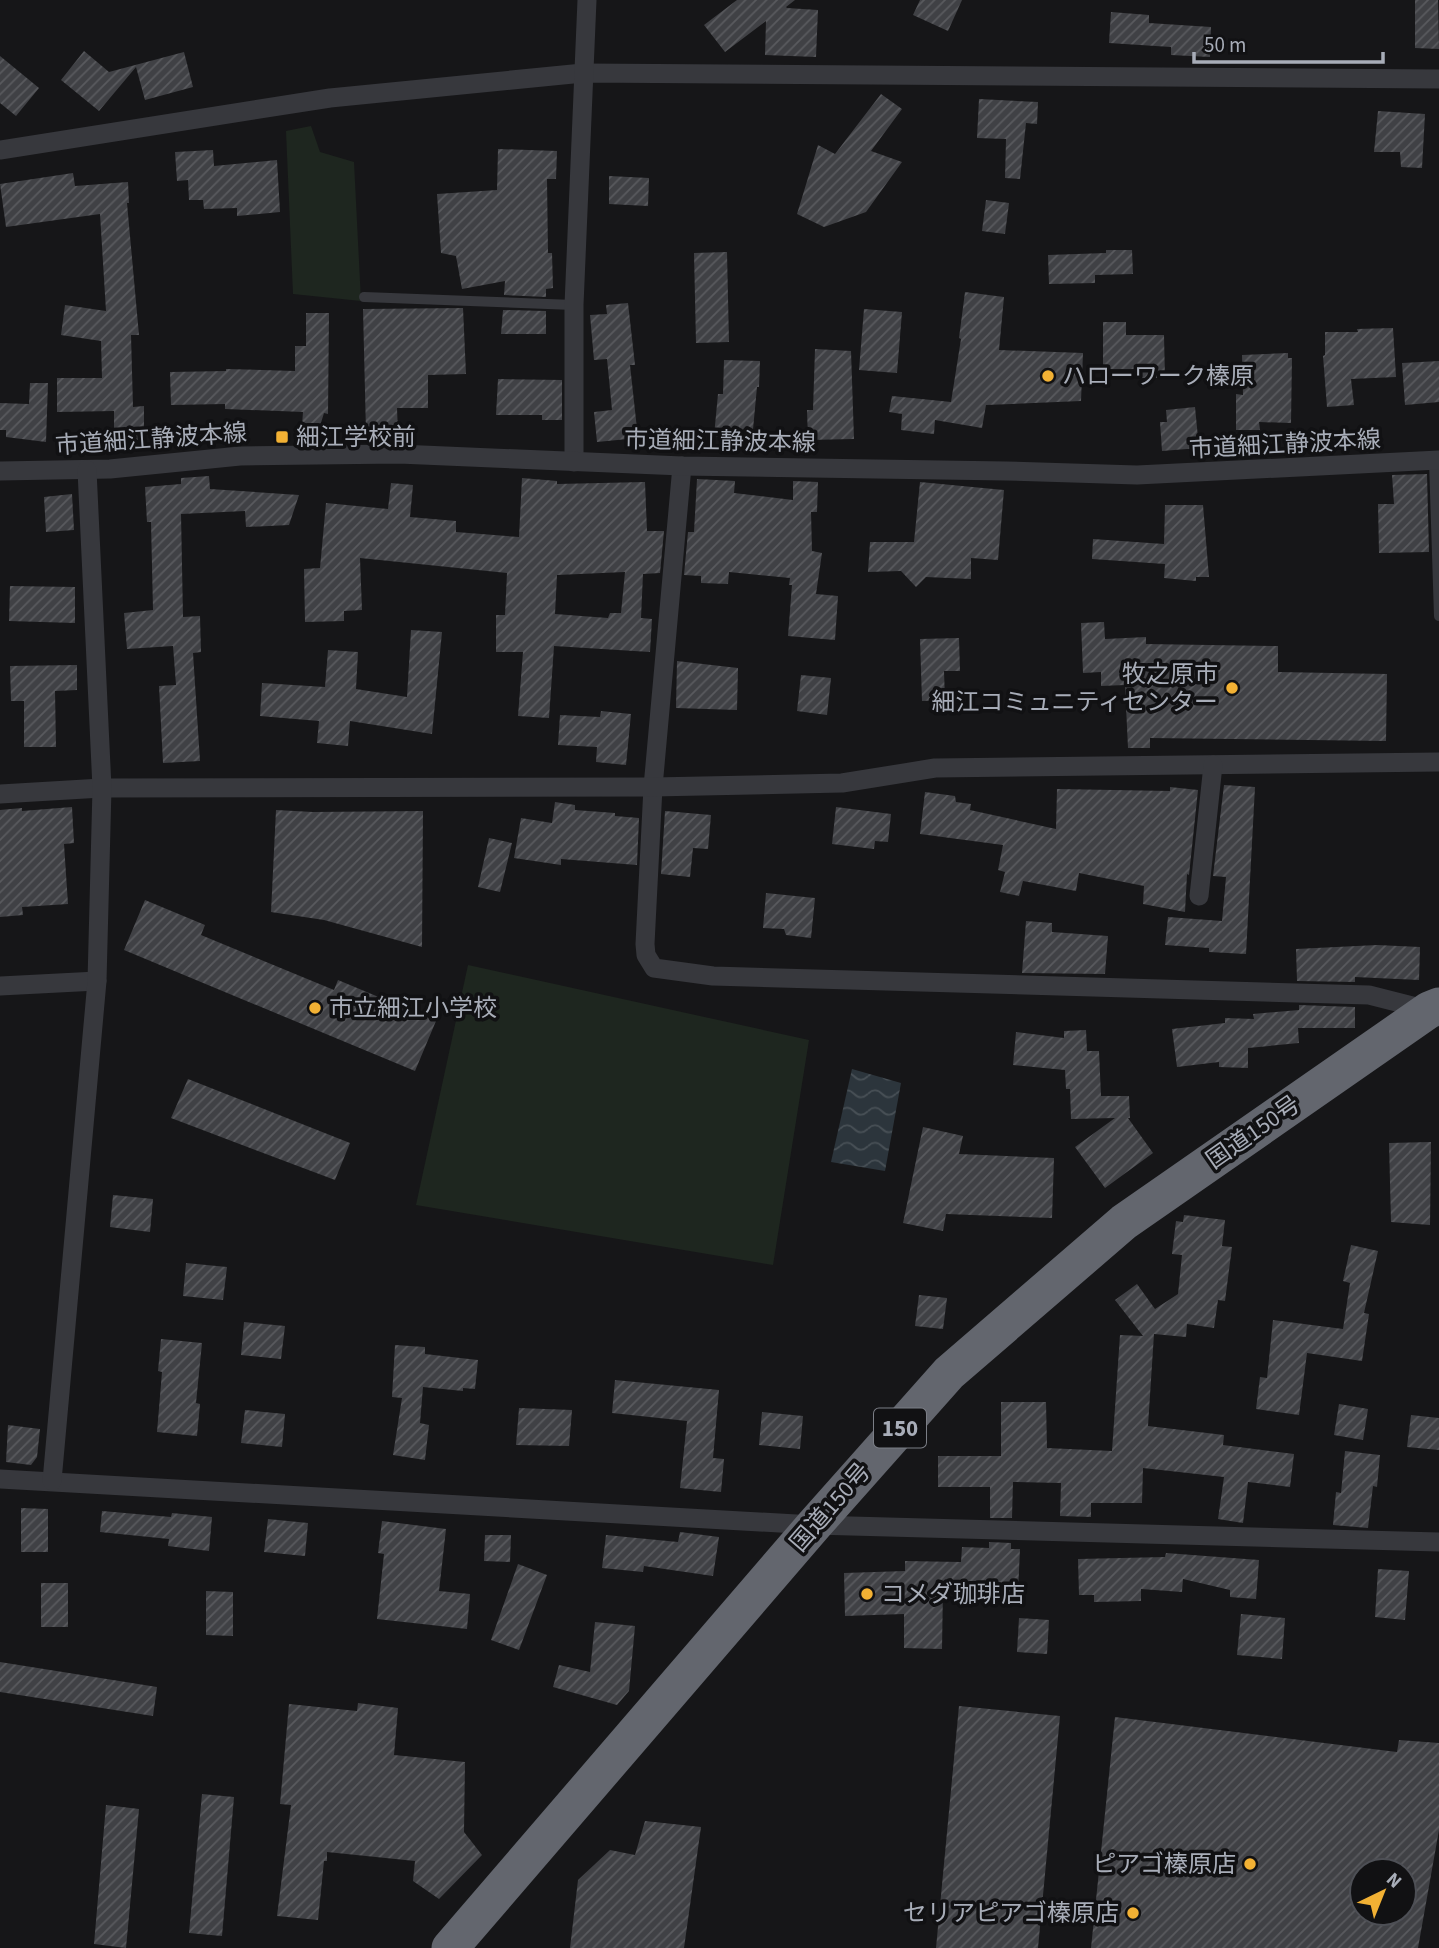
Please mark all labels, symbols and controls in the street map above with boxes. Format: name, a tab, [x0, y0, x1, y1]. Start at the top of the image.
scale bar	[1194, 21, 1383, 65]
text: 50 m	[1204, 30, 1246, 60]
place label: ハローワーク榛原	[1062, 359, 1254, 394]
marker: ハローワーク榛原	[1040, 368, 1056, 384]
street label: 市道細江静波本線	[54, 415, 248, 464]
place label: 細江学校前	[296, 420, 416, 455]
street label: 市道細江静波本線	[624, 422, 816, 461]
street label: 市道細江静波本線	[1188, 422, 1382, 467]
marker: 細江学校前	[274, 429, 290, 445]
place label: 牧之原市 細江コミュニティセンター	[931, 657, 1218, 720]
marker: 牧之原市 細江コミュニティセンター	[1224, 680, 1240, 696]
place label: 市立細江小学校	[329, 991, 497, 1026]
marker: 市立細江小学校	[307, 1000, 323, 1016]
street label: 国道150号	[1199, 1087, 1307, 1178]
road number: 150	[874, 1408, 926, 1448]
street label: 国道150号	[782, 1455, 879, 1559]
place label: コメダ珈琲店	[881, 1577, 1025, 1612]
marker: コメダ珈琲店	[859, 1586, 875, 1602]
place label: ピアゴ榛原店	[1092, 1847, 1236, 1882]
marker: ピアゴ榛原店	[1242, 1856, 1258, 1872]
north arrow	[1348, 1857, 1418, 1927]
text: N	[1380, 1866, 1407, 1895]
place label: セリアピアゴ榛原店	[903, 1896, 1119, 1931]
marker: セリアピアゴ榛原店	[1125, 1905, 1141, 1921]

